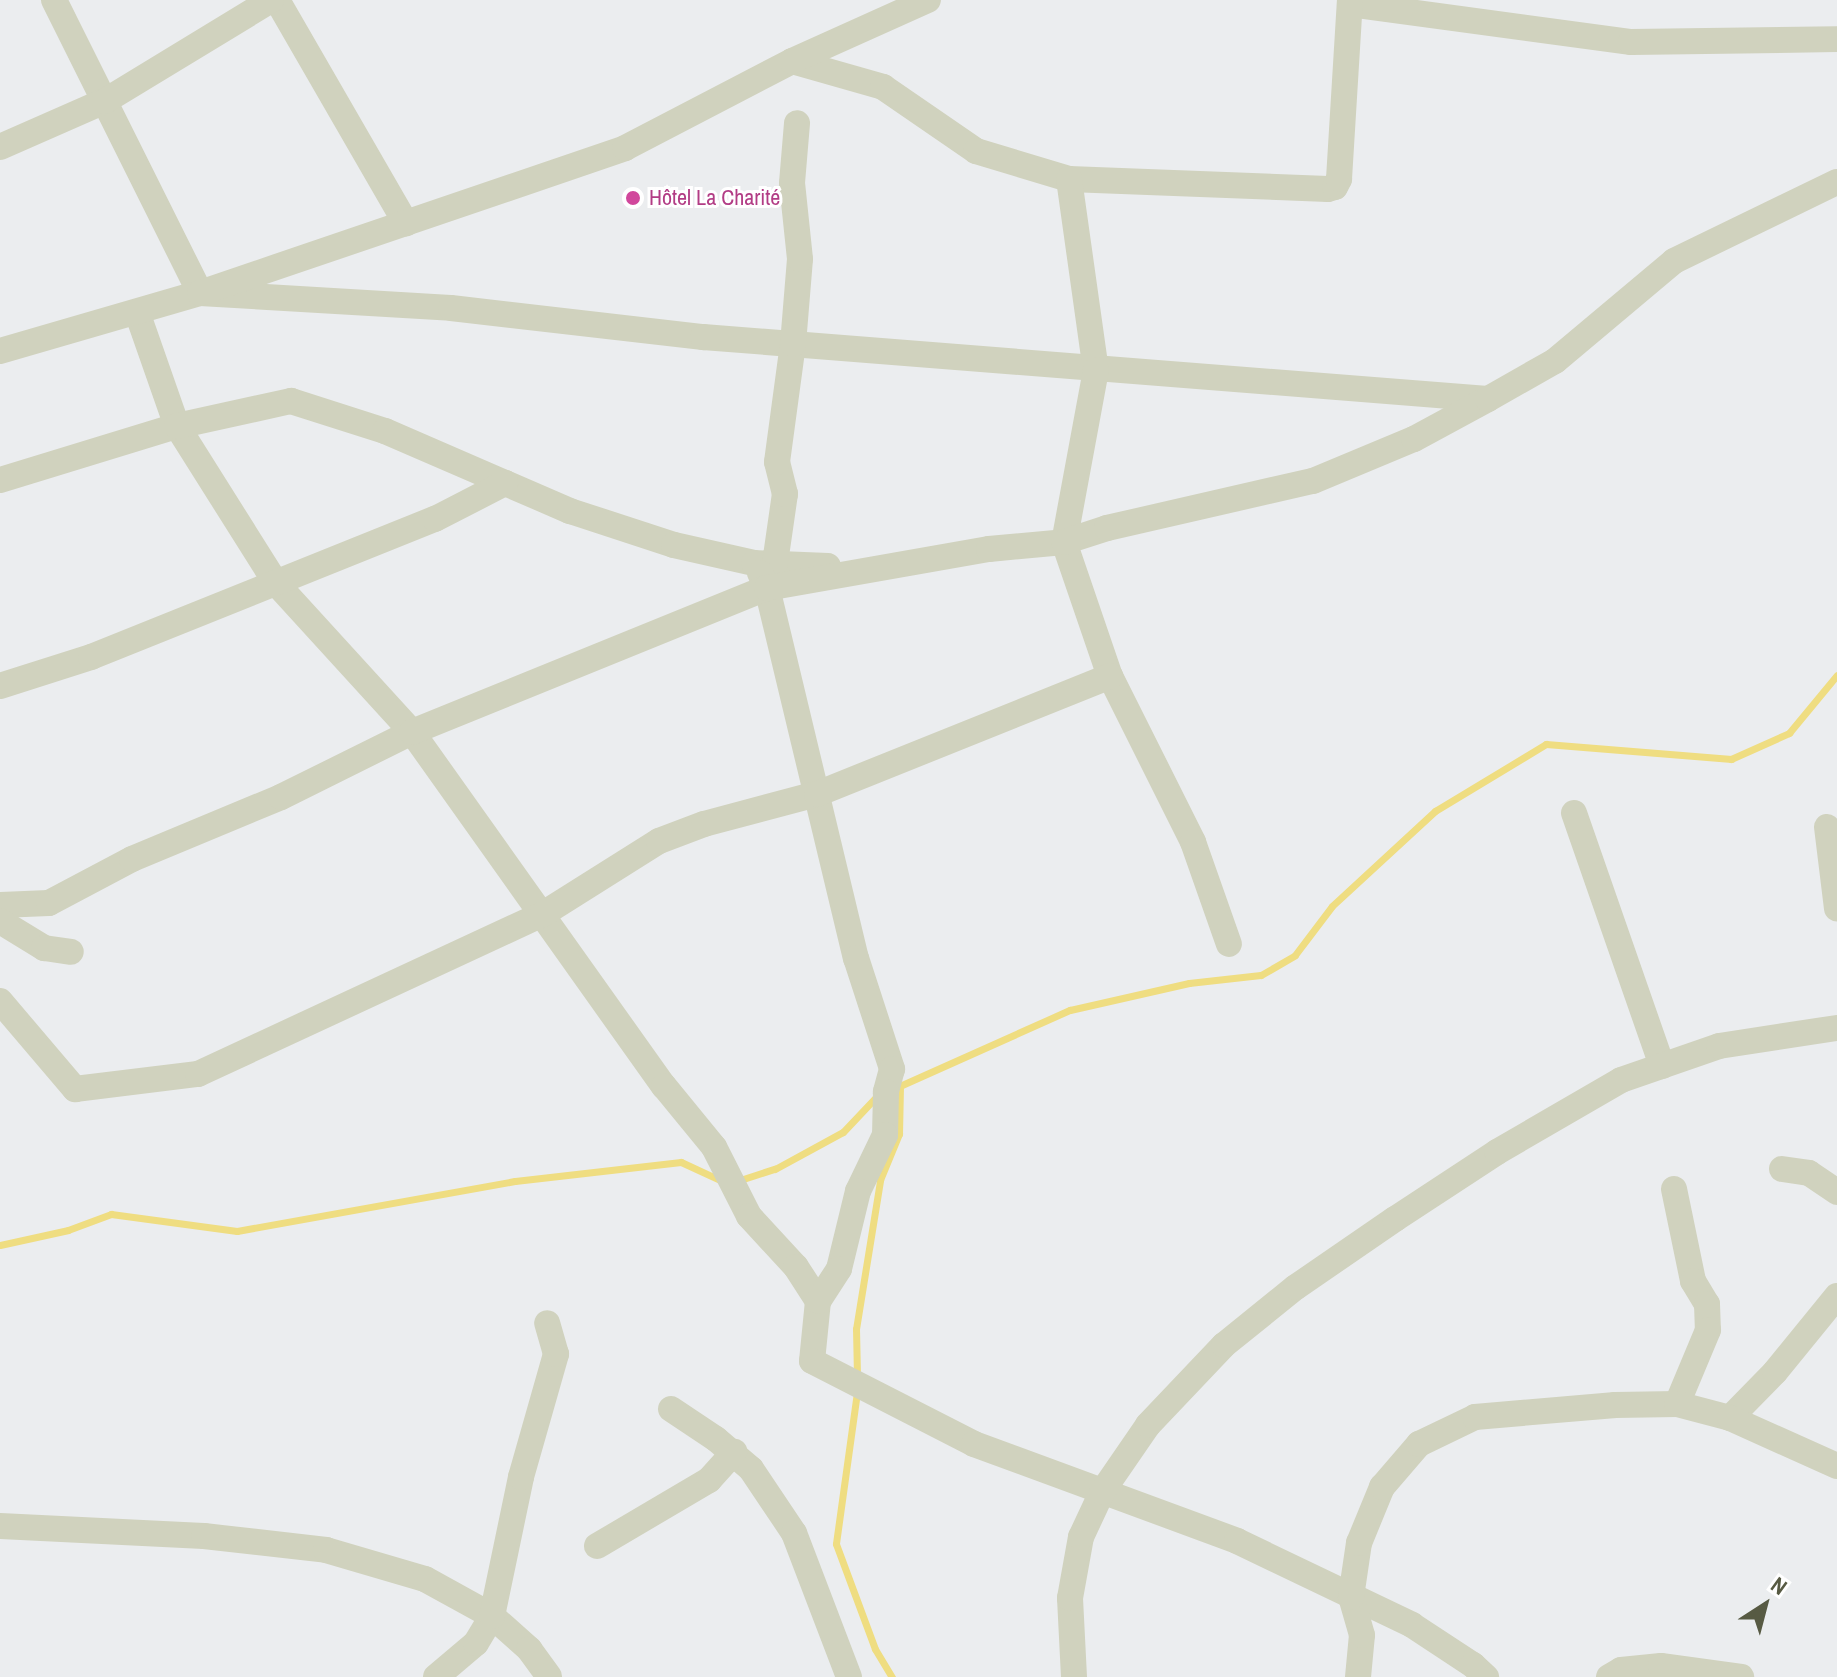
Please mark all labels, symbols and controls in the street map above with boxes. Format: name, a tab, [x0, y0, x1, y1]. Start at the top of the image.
place label: Hôtel La Charité	[649, 185, 780, 211]
marker: Hôtel La Charité	[624, 189, 642, 207]
north arrow	[1725, 1565, 1805, 1645]
text: N	[1765, 1570, 1793, 1602]

